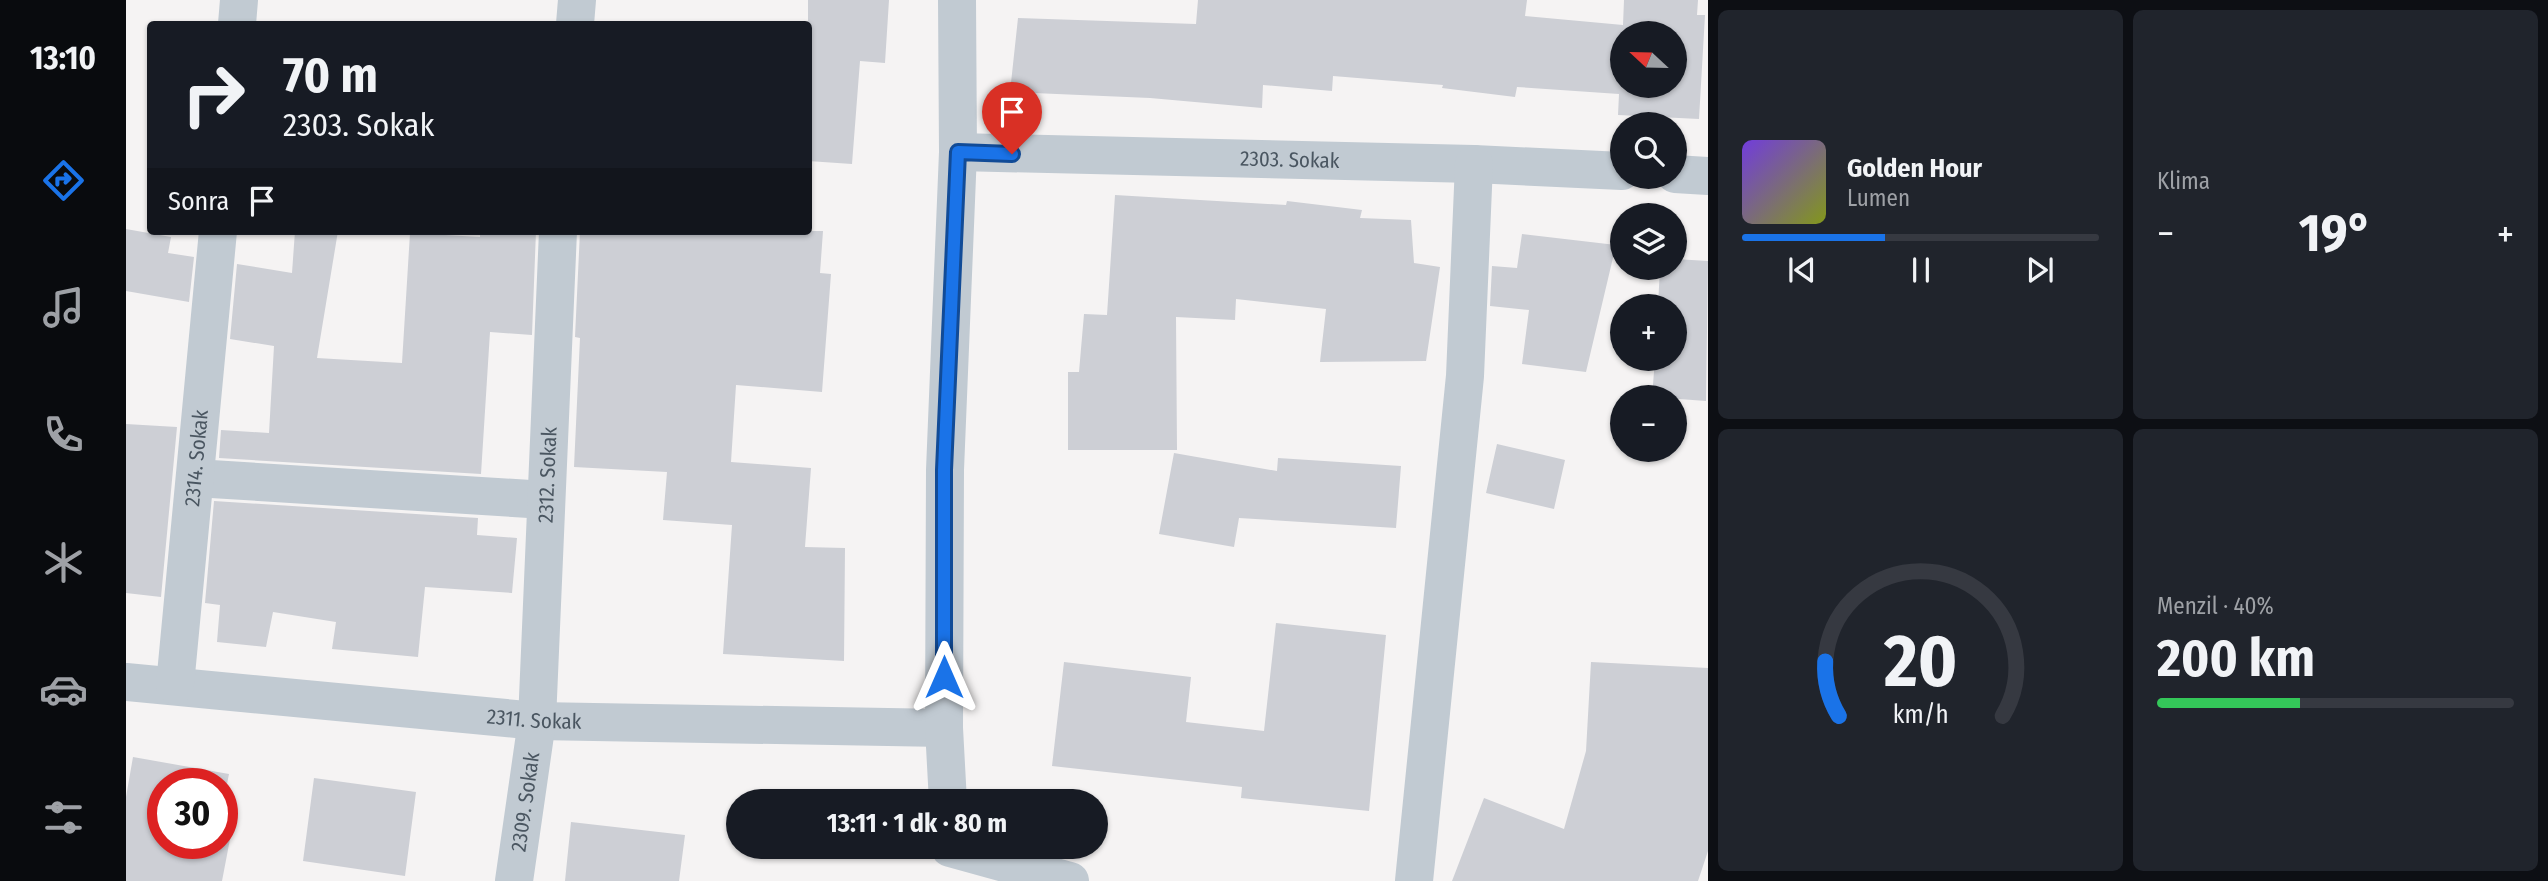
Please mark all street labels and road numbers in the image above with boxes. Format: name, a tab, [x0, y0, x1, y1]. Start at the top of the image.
street label: 2303. Sokak	[1240, 146, 1340, 174]
street label: 2314. Sokak	[179, 408, 214, 508]
street label: 2312. Sokak	[533, 426, 563, 523]
street label: 2311. Sokak	[486, 703, 582, 735]
street label: 2309. Sokak	[505, 750, 545, 853]

